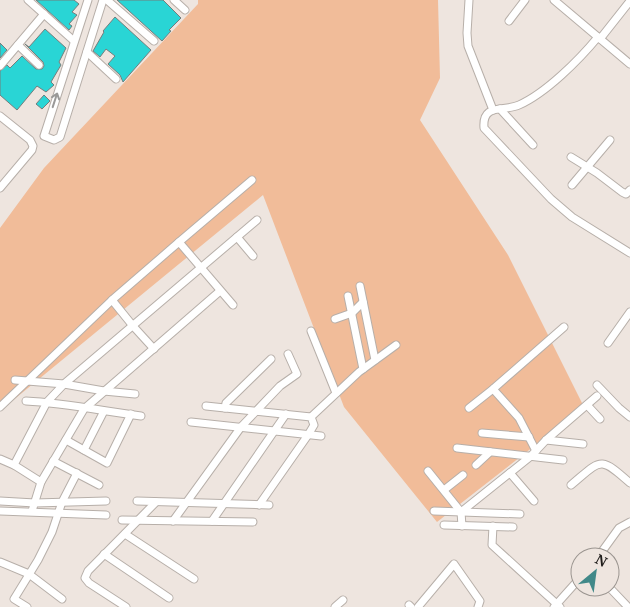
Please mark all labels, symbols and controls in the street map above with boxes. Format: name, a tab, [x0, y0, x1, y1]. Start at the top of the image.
one-way arrow	[51, 92, 61, 108]
north arrow	[570, 547, 620, 597]
text: N	[592, 549, 611, 571]

